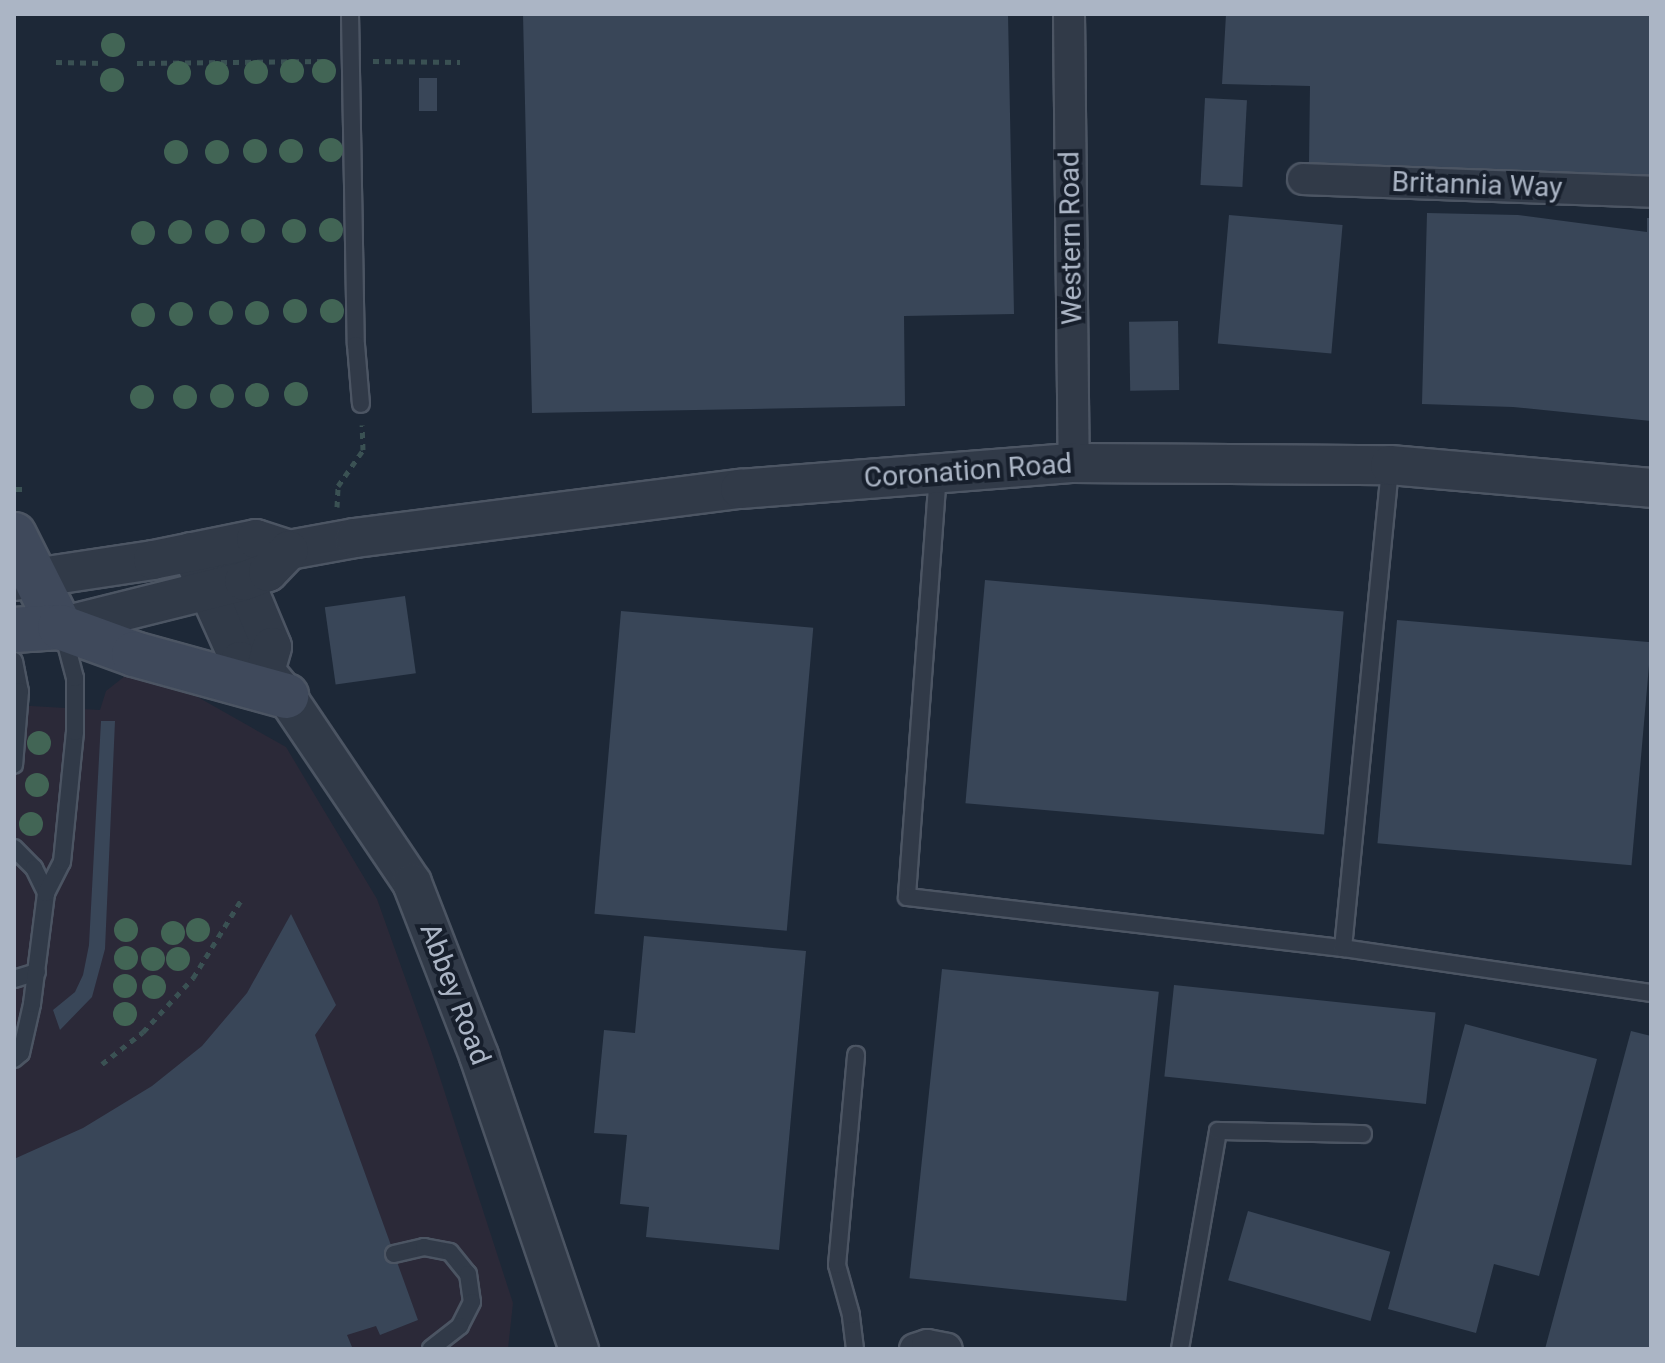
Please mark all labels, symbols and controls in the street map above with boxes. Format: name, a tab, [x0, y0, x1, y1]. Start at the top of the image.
street label: Western Road	[1053, 151, 1089, 325]
street label: Britannia Way	[1391, 165, 1563, 205]
street label: Coronation Road	[863, 447, 1073, 495]
street label: Abbey Road	[413, 919, 497, 1069]

